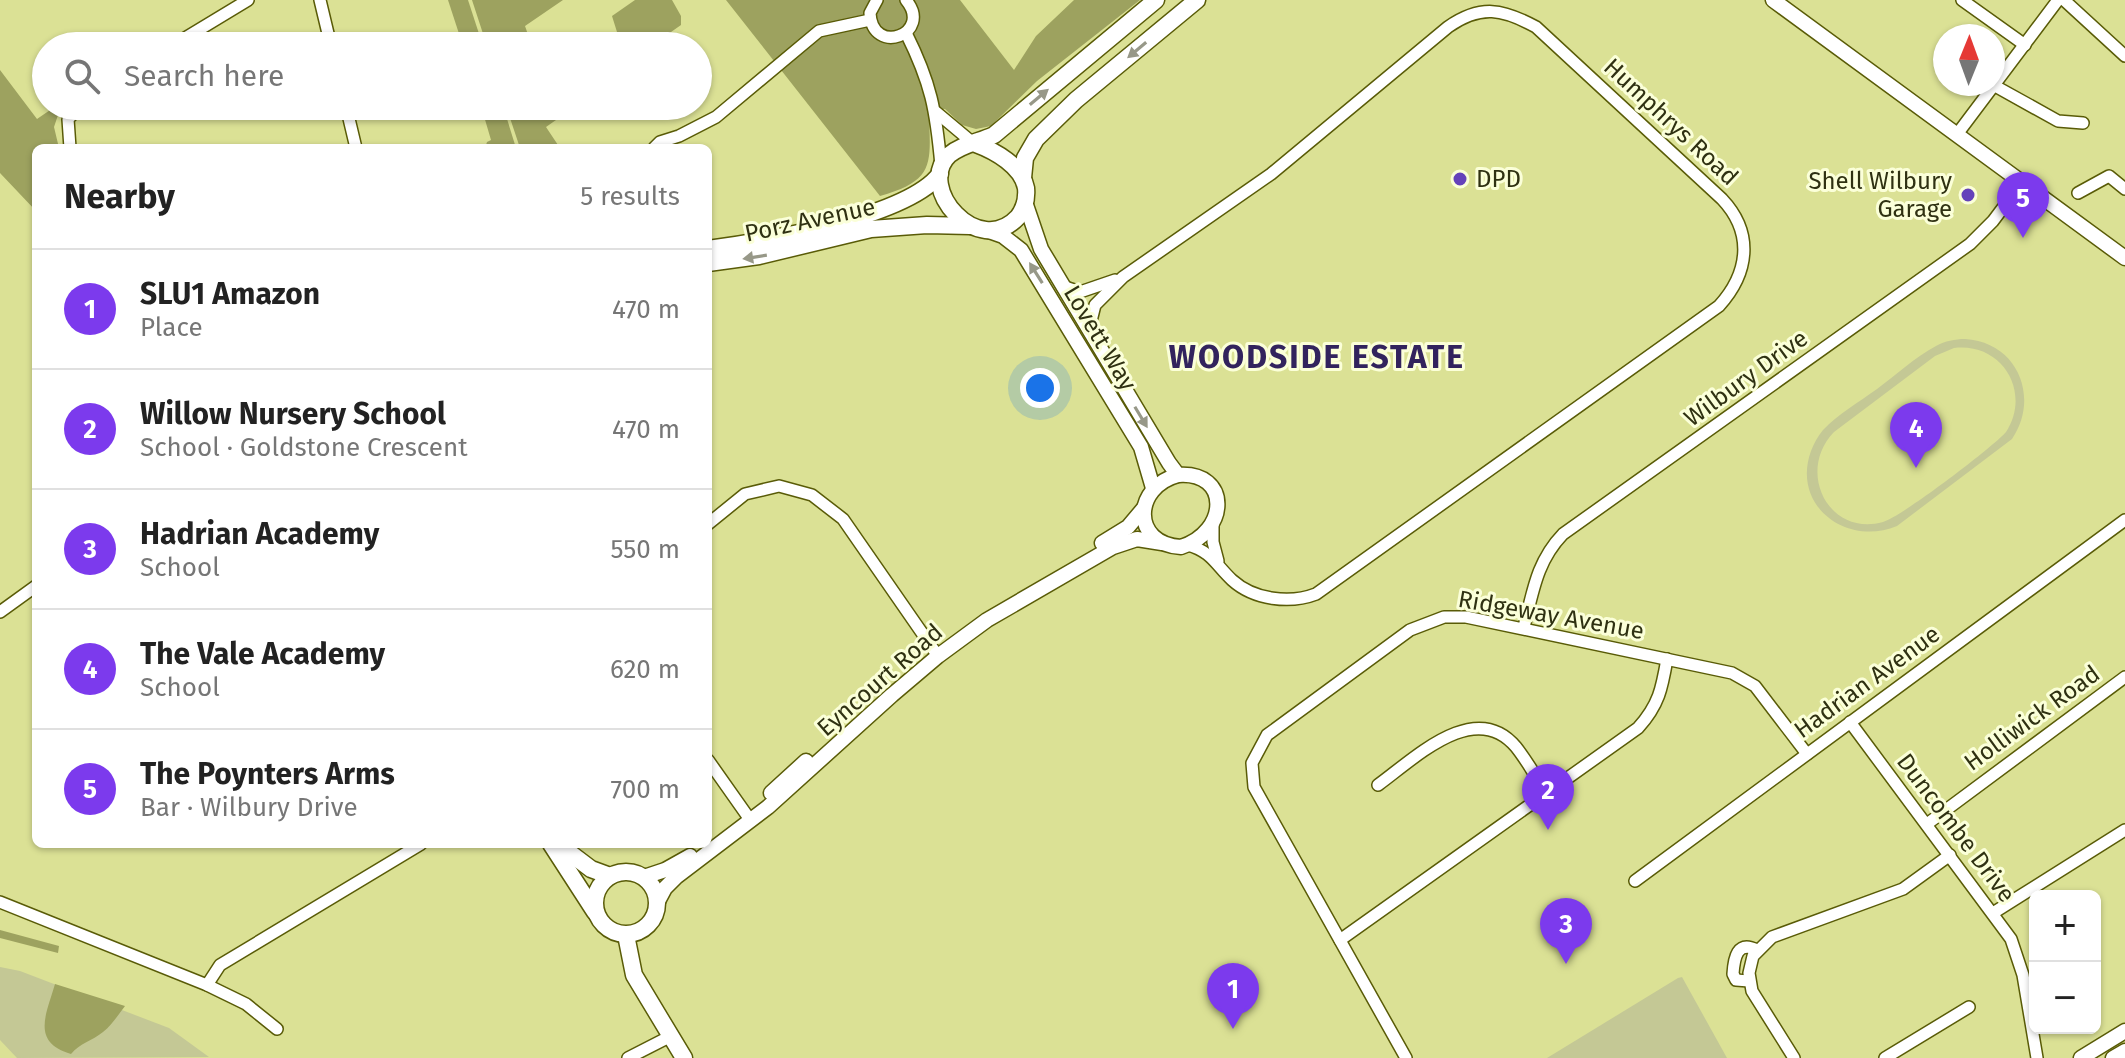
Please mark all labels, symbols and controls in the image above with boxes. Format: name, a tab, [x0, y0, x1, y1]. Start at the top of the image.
north arrow	[1933, 24, 2005, 96]
search box	[32, 32, 712, 120]
one-way arrow	[1127, 41, 1147, 58]
street label: Humphrys Road	[1598, 53, 1744, 191]
icon: search	[60, 54, 104, 98]
text: Search here	[124, 58, 284, 94]
one-way arrow	[1028, 89, 1048, 106]
place label: DPD	[1476, 165, 1521, 193]
place label: Shell Wilbury Garage	[1808, 167, 1952, 223]
marker: DPD	[1451, 170, 1469, 188]
pin: 5	[1997, 172, 2049, 238]
text: Nearby	[64, 176, 175, 217]
text: 5 results	[580, 181, 680, 212]
marker: Shell Wilbury Garage	[1959, 186, 1977, 204]
street label: Porz Avenue	[742, 193, 878, 247]
one-way arrow	[742, 251, 767, 263]
one-way arrow	[1028, 263, 1043, 284]
text: SLU1 Amazon	[140, 276, 320, 312]
street label: Lovett Way	[1058, 280, 1142, 396]
text: 1	[84, 294, 96, 325]
text: 470 m	[612, 294, 680, 325]
text: Place	[140, 312, 203, 343]
street label: Wilbury Drive	[1679, 324, 1813, 432]
district label: WOODSIDE ESTATE	[1169, 338, 1465, 376]
your location	[1020, 368, 1060, 408]
text: Willow Nursery School	[140, 396, 446, 432]
pin: 4	[1890, 402, 1942, 468]
one-way arrow	[1134, 406, 1148, 428]
text: 2	[83, 414, 97, 445]
text: 470 m	[612, 414, 680, 445]
text: School · Goldstone Crescent	[140, 432, 468, 463]
text: Hadrian Academy	[140, 516, 379, 552]
text: 3	[83, 534, 97, 565]
text: 550 m	[610, 534, 680, 565]
text: School	[140, 552, 220, 583]
street label: Ridgeway Avenue	[1456, 585, 1646, 645]
street label: Eyncourt Road	[812, 618, 948, 742]
street label: Hadrian Avenue	[1789, 620, 1945, 744]
text: The Vale Academy	[140, 636, 385, 672]
text: 4	[83, 654, 97, 685]
text: 620 m	[610, 654, 680, 685]
street label: Holliwick Road	[1959, 659, 2105, 777]
text: School	[140, 672, 220, 703]
street label: Duncombe Drive	[1891, 748, 2021, 908]
text: The Poynters Arms	[140, 756, 395, 792]
pin: 2	[1522, 764, 1574, 830]
text: 5	[83, 774, 97, 805]
text: 700 m	[611, 774, 680, 805]
text: Bar · Wilbury Drive	[140, 792, 358, 823]
map controls	[2029, 890, 2101, 1034]
button: +	[2029, 890, 2101, 962]
pin: 3	[1540, 898, 1592, 964]
button: −	[2029, 962, 2101, 1034]
pin: 1	[1207, 963, 1259, 1029]

